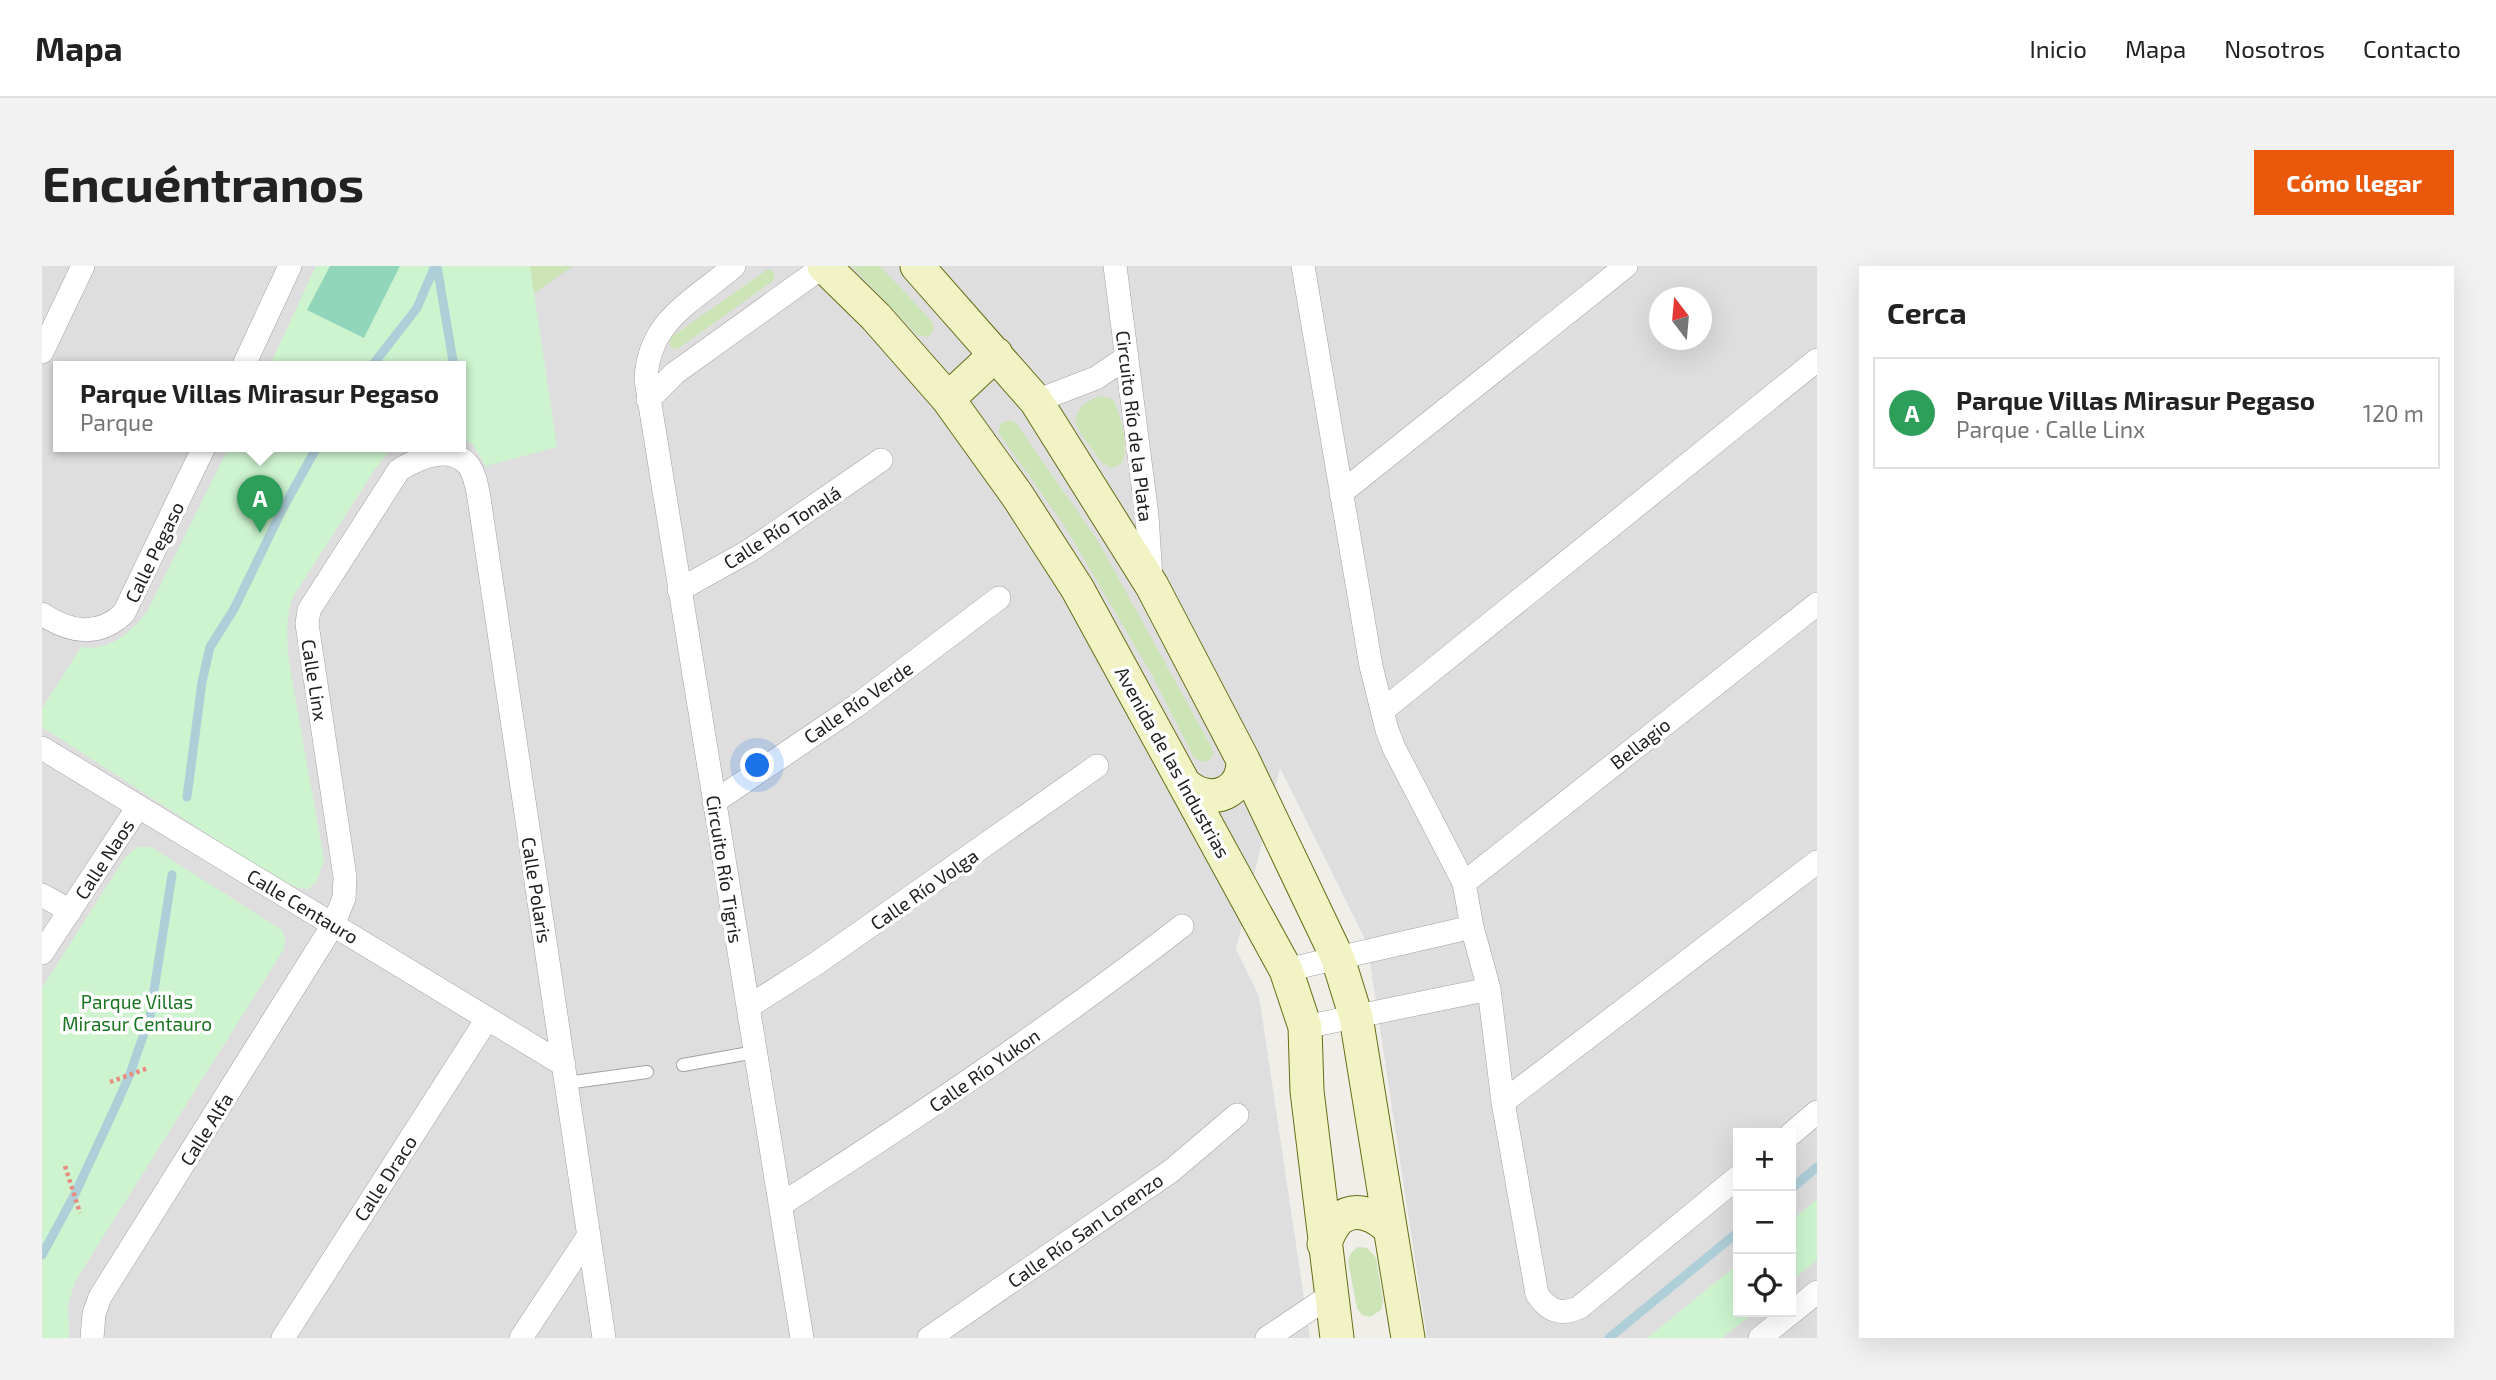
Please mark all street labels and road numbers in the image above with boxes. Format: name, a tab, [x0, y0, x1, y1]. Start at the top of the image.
street label: Circuito Río de la Plata	[1112, 329, 1158, 523]
street label: Calle Río Tonalá	[719, 481, 845, 573]
street label: Calle Pegaso	[120, 498, 188, 606]
street label: Calle Linx	[297, 637, 333, 723]
street label: Calle Río Verde	[799, 656, 917, 748]
street label: Avenida de las Industrias	[1111, 662, 1235, 862]
street label: Bellagio	[1605, 712, 1675, 774]
street label: Circuito Río Tigris	[702, 793, 748, 945]
street label: Calle Naos	[70, 814, 138, 904]
street label: Calle Polaris	[517, 835, 557, 945]
street label: Calle Río Volga	[866, 843, 982, 935]
street label: Calle Centauro	[243, 864, 363, 948]
street label: Calle Río Yukon	[924, 1023, 1044, 1117]
street label: Calle Alfa	[175, 1088, 237, 1170]
street label: Calle Draco	[349, 1131, 421, 1225]
street label: Calle Río San Lorenzo	[1003, 1168, 1167, 1292]

